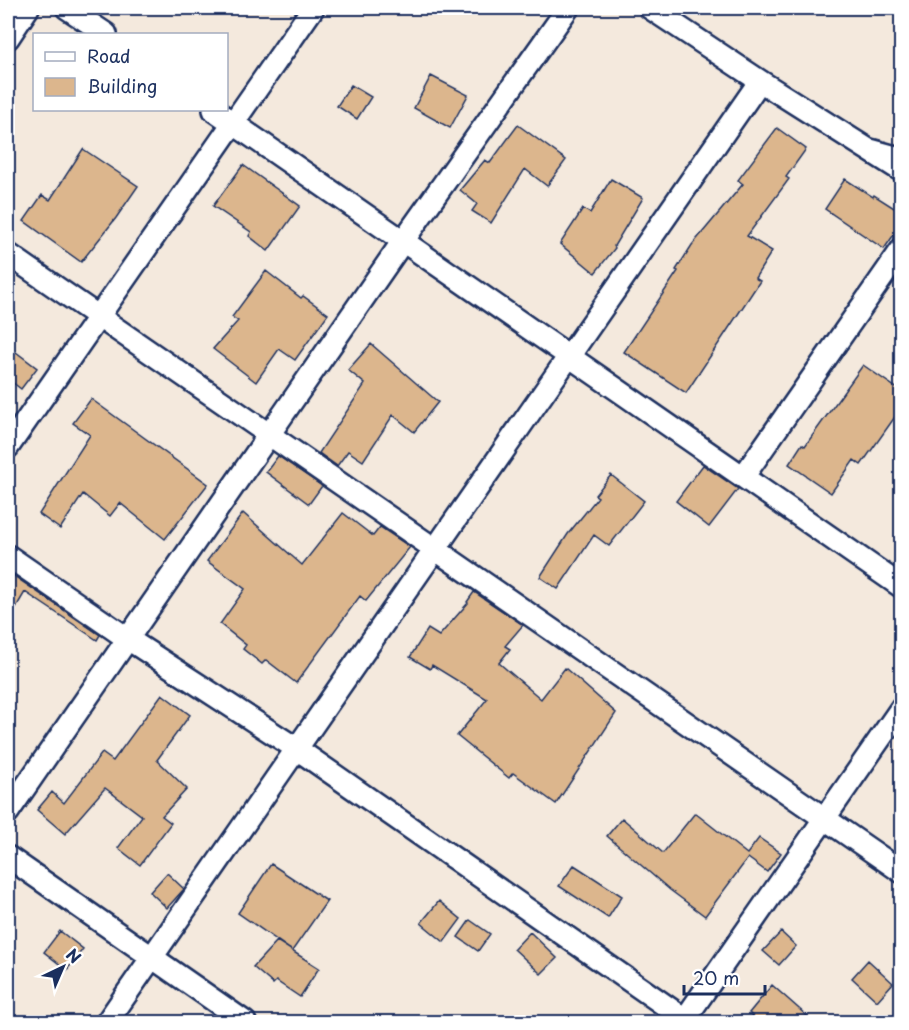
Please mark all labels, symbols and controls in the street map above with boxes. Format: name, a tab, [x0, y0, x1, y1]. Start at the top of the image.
legend	[33, 33, 228, 111]
text: Road	[87, 42, 131, 69]
text: Building	[87, 72, 157, 99]
north arrow	[33, 937, 93, 997]
text: N	[61, 942, 87, 969]
scale bar	[684, 958, 765, 996]
text: 20 m	[693, 964, 739, 991]

